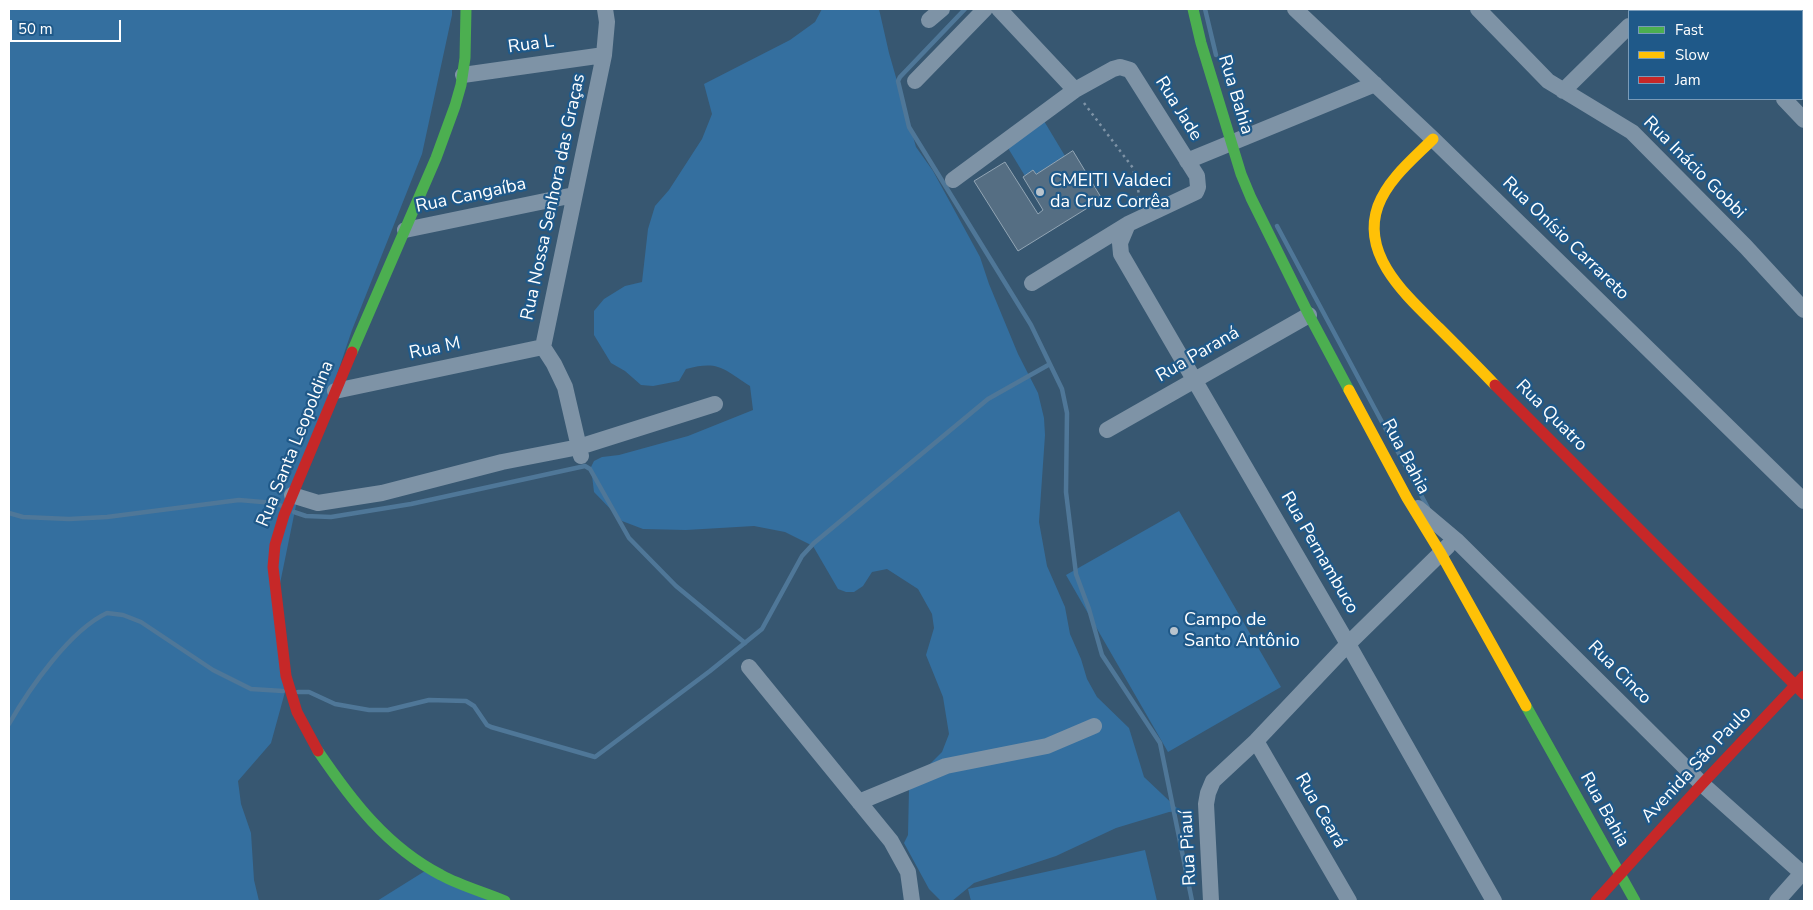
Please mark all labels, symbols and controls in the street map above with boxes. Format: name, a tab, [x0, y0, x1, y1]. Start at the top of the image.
scale bar	[12, 10, 124, 42]
legend	[1628, 10, 1803, 100]
text: 50 m	[18, 19, 53, 39]
text: Fast	[1675, 20, 1703, 40]
street label: Rua L	[507, 31, 555, 59]
text: Slow	[1675, 45, 1709, 65]
street label: Rua Bahia	[1213, 53, 1257, 137]
text: Jam	[1675, 70, 1701, 90]
street label: Rua Nossa Senhora das Graças	[517, 72, 591, 322]
street label: Rua Jade	[1150, 73, 1206, 145]
street label: Rua Inácio Gobbi	[1638, 112, 1750, 224]
place label: CMEITI Valdeci da Cruz Corrêa	[1050, 171, 1171, 213]
street label: Rua Onísio Carrareto	[1497, 173, 1633, 305]
street label: Rua Cangaíba	[414, 174, 528, 218]
marker: CMEITI Valdeci da Cruz Corrêa	[1034, 186, 1046, 198]
street label: Rua Paraná	[1153, 323, 1243, 387]
street label: Rua M	[407, 333, 463, 365]
street label: Rua Santa Leopoldina	[253, 358, 339, 530]
street label: Rua Quatro	[1511, 376, 1591, 456]
street label: Rua Bahia	[1376, 416, 1434, 498]
street label: Rua Pernambuco	[1275, 488, 1363, 618]
place label: Campo de Santo Antônio	[1184, 610, 1300, 652]
marker: Campo de Santo Antônio	[1168, 625, 1180, 637]
street label: Rua Cinco	[1583, 637, 1655, 709]
street label: Avenida São Paulo	[1637, 702, 1757, 828]
street label: Rua Bahia	[1575, 769, 1633, 851]
street label: Rua Ceará	[1290, 770, 1350, 852]
street label: Rua Piauí	[1176, 810, 1202, 886]

